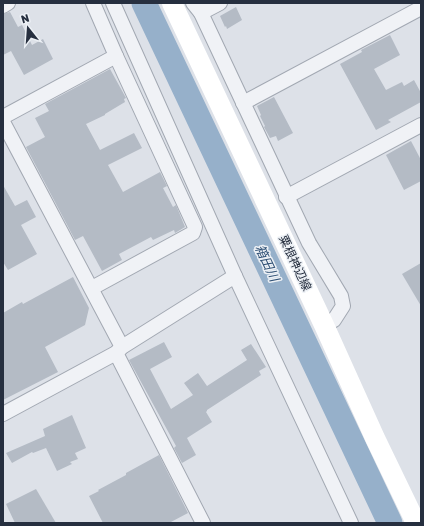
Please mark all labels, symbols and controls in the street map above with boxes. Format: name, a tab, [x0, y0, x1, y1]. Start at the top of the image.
north arrow	[8, 8, 48, 48]
text: N	[20, 12, 31, 26]
street label: 粟根神辺線	[276, 233, 314, 293]
water label: 箱田川	[252, 242, 283, 286]

